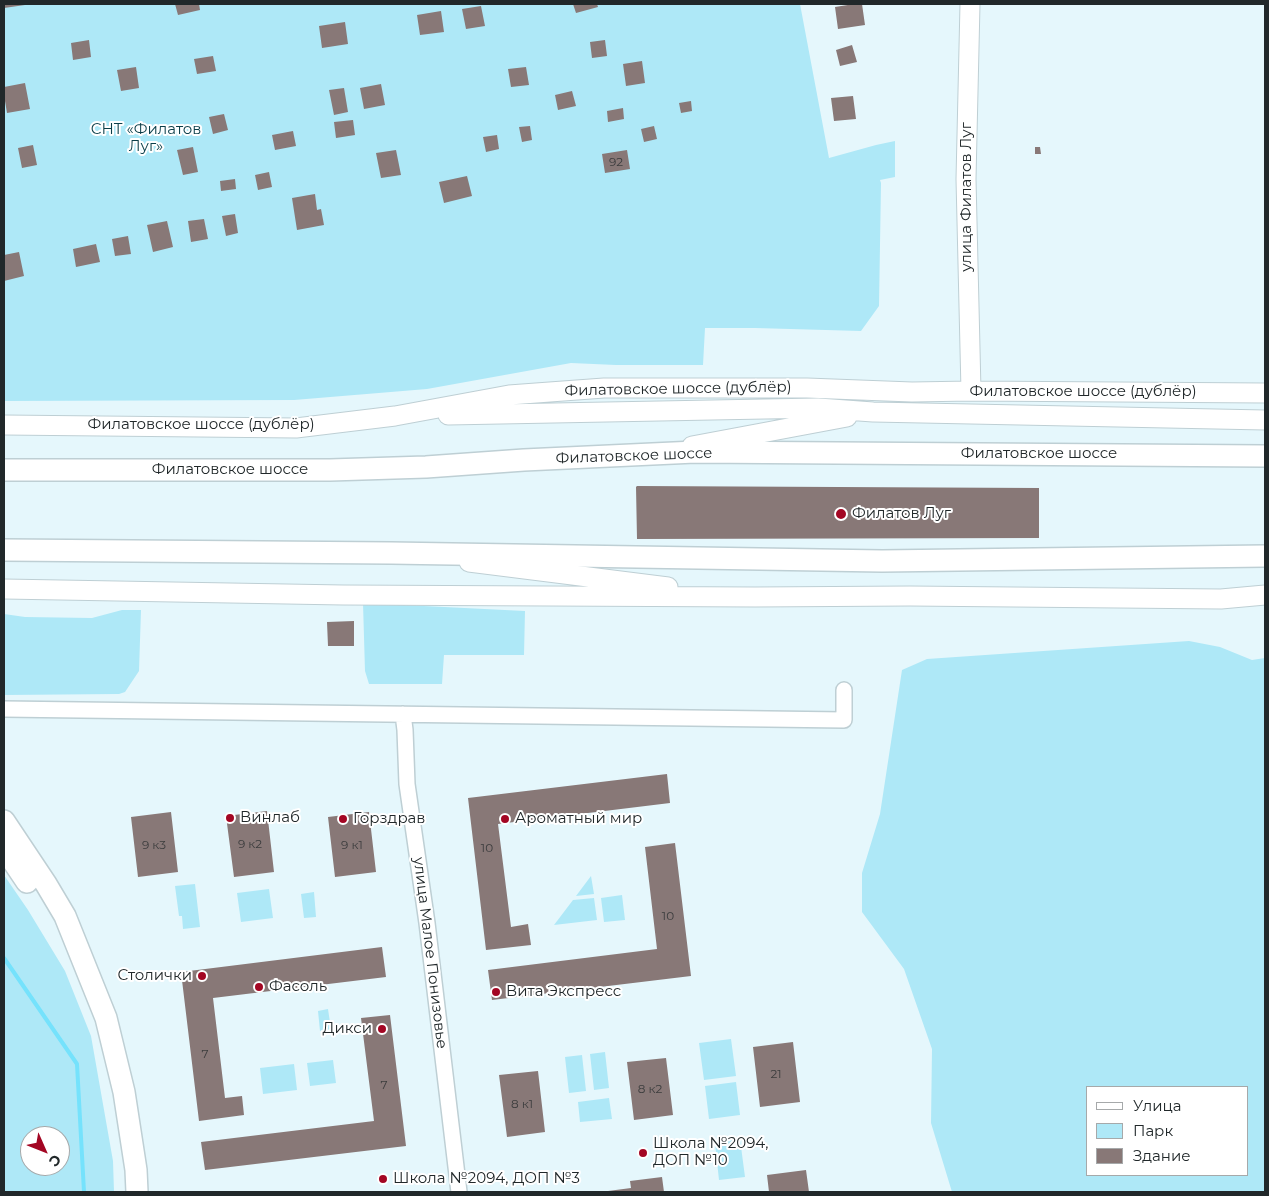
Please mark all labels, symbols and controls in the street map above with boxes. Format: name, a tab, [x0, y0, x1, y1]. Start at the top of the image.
park label: СНТ «Филатов Луг»	[91, 121, 201, 156]
street label: улица Филатов Луг	[958, 122, 976, 272]
house number: 92	[609, 155, 623, 169]
street label: Филатовское шоссе (дублёр)	[564, 378, 792, 400]
street label: Филатовское шоссе (дублёр)	[969, 383, 1197, 401]
street label: Филатовское шоссе (дублёр)	[87, 416, 315, 434]
street label: Филатовское шоссе	[555, 444, 713, 468]
street label: Филатовское шоссе	[961, 445, 1117, 463]
street label: Филатовское шоссе	[152, 461, 308, 479]
place label: Филатов Луг	[852, 505, 951, 523]
marker: Филатов Луг	[834, 507, 848, 521]
place label: Винлаб	[240, 809, 300, 827]
place label: Горздрав	[353, 810, 425, 828]
place label: Ароматный мир	[515, 810, 642, 828]
marker: Винлаб	[224, 812, 236, 824]
marker: Горздрав	[337, 813, 349, 825]
marker: Ароматный мир	[499, 813, 511, 825]
house number: 9 к2	[238, 837, 262, 851]
house number: 9 к3	[142, 838, 166, 852]
house number: 9 к1	[341, 838, 363, 852]
house number: 10	[481, 841, 493, 855]
street label: улица Малое Понизовье	[409, 856, 451, 1050]
house number: 10	[662, 909, 674, 923]
place label: Столички	[117, 967, 192, 985]
marker: Столички	[196, 970, 208, 982]
place label: Фасоль	[269, 978, 327, 996]
marker: Фасоль	[253, 981, 265, 993]
place label: Вита Экспресс	[506, 983, 621, 1001]
marker: Вита Экспресс	[490, 986, 502, 998]
place label: Дикси	[323, 1020, 372, 1038]
marker: Дикси	[376, 1023, 388, 1035]
house number: 7	[201, 1047, 209, 1061]
house number: 21	[770, 1067, 782, 1081]
house number: 7	[380, 1078, 388, 1092]
house number: 8 к2	[638, 1082, 662, 1096]
legend	[1086, 1086, 1249, 1176]
text: Улица	[1133, 1096, 1181, 1115]
house number: 8 к1	[511, 1097, 533, 1111]
text: Парк	[1133, 1121, 1173, 1140]
north arrow	[20, 1126, 70, 1176]
place label: Школа №2094, ДОП №10	[653, 1135, 768, 1170]
text: Здание	[1133, 1146, 1191, 1165]
marker: Школа №2094, ДОП №10	[637, 1147, 649, 1159]
text: С	[45, 1151, 65, 1171]
place label: Школа №2094, ДОП №3	[393, 1170, 580, 1188]
marker: Школа №2094, ДОП №3	[377, 1173, 389, 1185]

